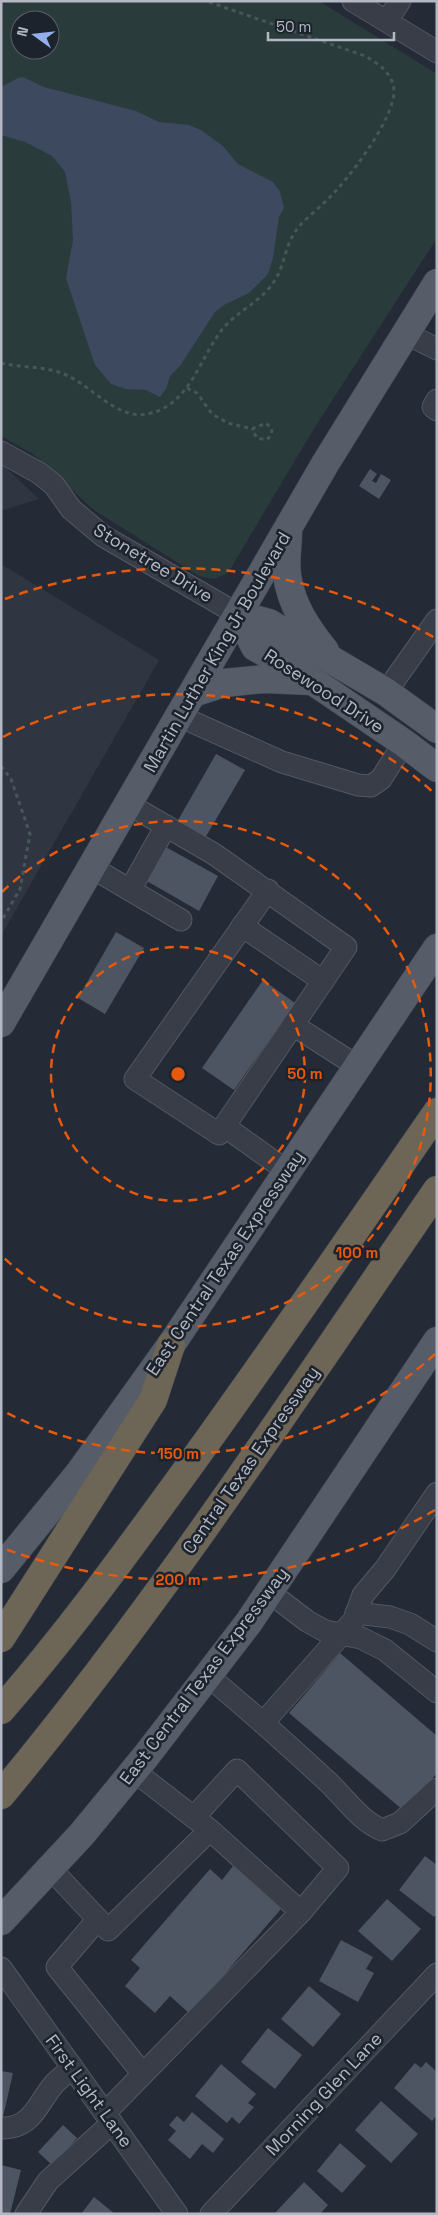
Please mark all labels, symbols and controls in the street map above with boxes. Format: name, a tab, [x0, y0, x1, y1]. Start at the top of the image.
north arrow	[10, 10, 60, 60]
scale bar	[268, 10, 394, 42]
text: 50 m	[276, 17, 311, 36]
text: N	[13, 25, 32, 39]
street label: Stonetree Drive	[89, 518, 217, 607]
street label: Martin Luther King Jr Boulevard	[138, 527, 295, 776]
street label: Rosewood Drive	[260, 643, 389, 738]
text: 50 m	[287, 1064, 323, 1083]
centre of rings	[169, 1065, 187, 1083]
street label: East Central Texas Expressway	[140, 1146, 309, 1380]
text: 100 m	[336, 1243, 378, 1262]
street label: Central Texas Expressway	[177, 1361, 324, 1558]
text: 150 m	[157, 1444, 199, 1463]
street label: East Central Texas Expressway	[114, 1562, 293, 1789]
text: 200 m	[156, 1570, 200, 1589]
street label: Morning Glen Lane	[260, 2027, 387, 2160]
street label: First Light Lane	[41, 2030, 138, 2152]

